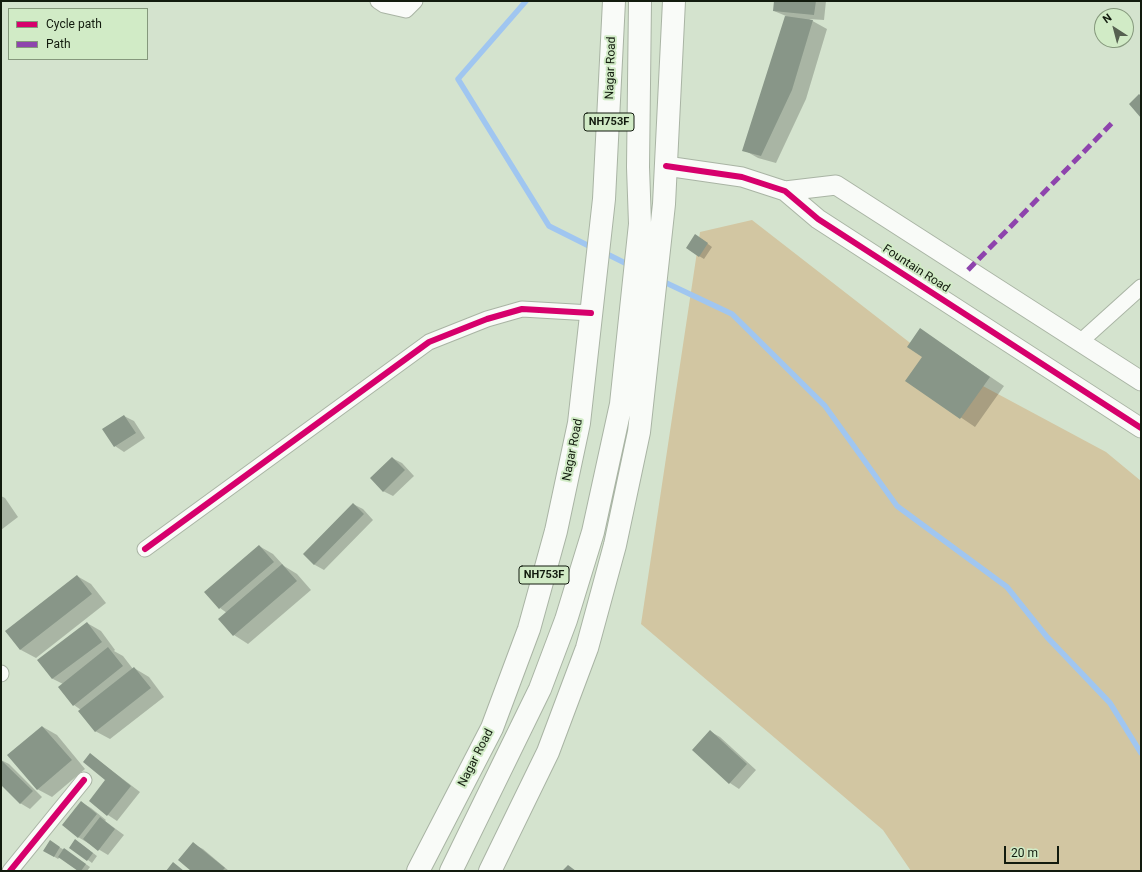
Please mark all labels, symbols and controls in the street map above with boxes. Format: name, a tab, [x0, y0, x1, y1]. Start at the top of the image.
legend	[8, 8, 148, 60]
north arrow	[1094, 8, 1134, 48]
text: N	[1100, 11, 1114, 26]
text: Cycle path	[46, 17, 102, 31]
street label: Nagar Road	[603, 36, 619, 100]
text: Path	[46, 37, 71, 51]
road number: NH753F	[584, 113, 634, 131]
street label: Fountain Road	[880, 242, 952, 296]
street label: Nagar Road	[560, 418, 586, 482]
road number: NH753F	[519, 566, 569, 584]
street label: Nagar Road	[455, 727, 497, 789]
scale bar	[1006, 838, 1061, 864]
text: 20 m	[1011, 846, 1038, 860]

